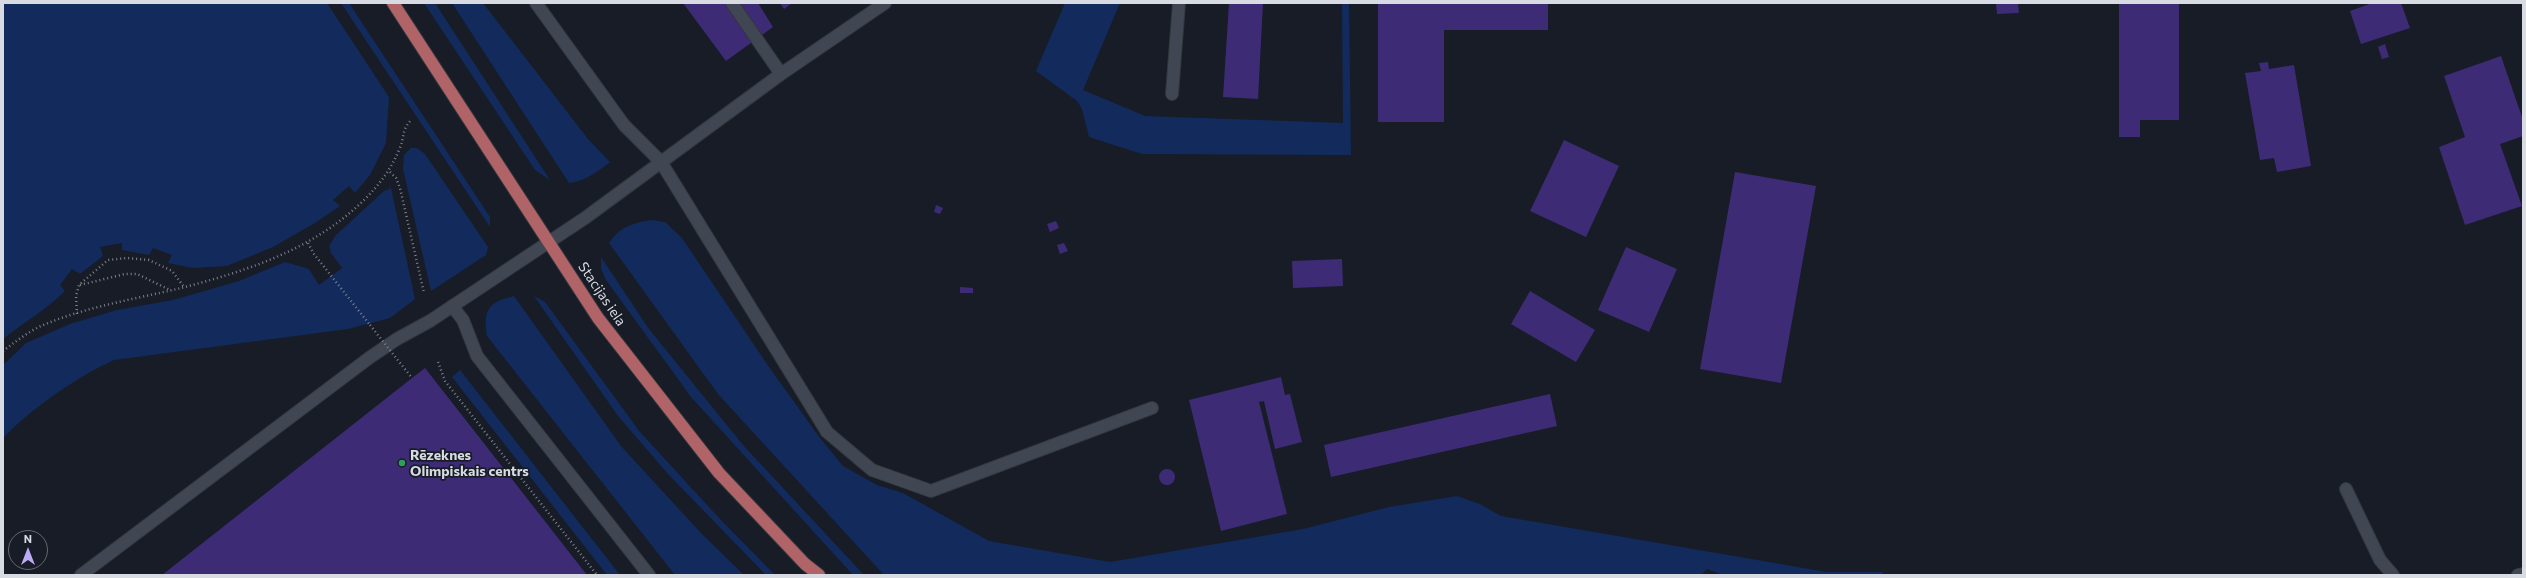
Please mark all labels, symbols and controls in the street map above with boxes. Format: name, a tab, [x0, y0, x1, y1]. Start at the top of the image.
street label: Stacijas iela	[574, 259, 630, 329]
place label: Rēzeknes Olimpiskais centrs	[410, 447, 529, 480]
marker: Rēzeknes Olimpiskais centrs	[397, 458, 407, 468]
north arrow	[8, 530, 48, 570]
text: N	[24, 532, 32, 545]

